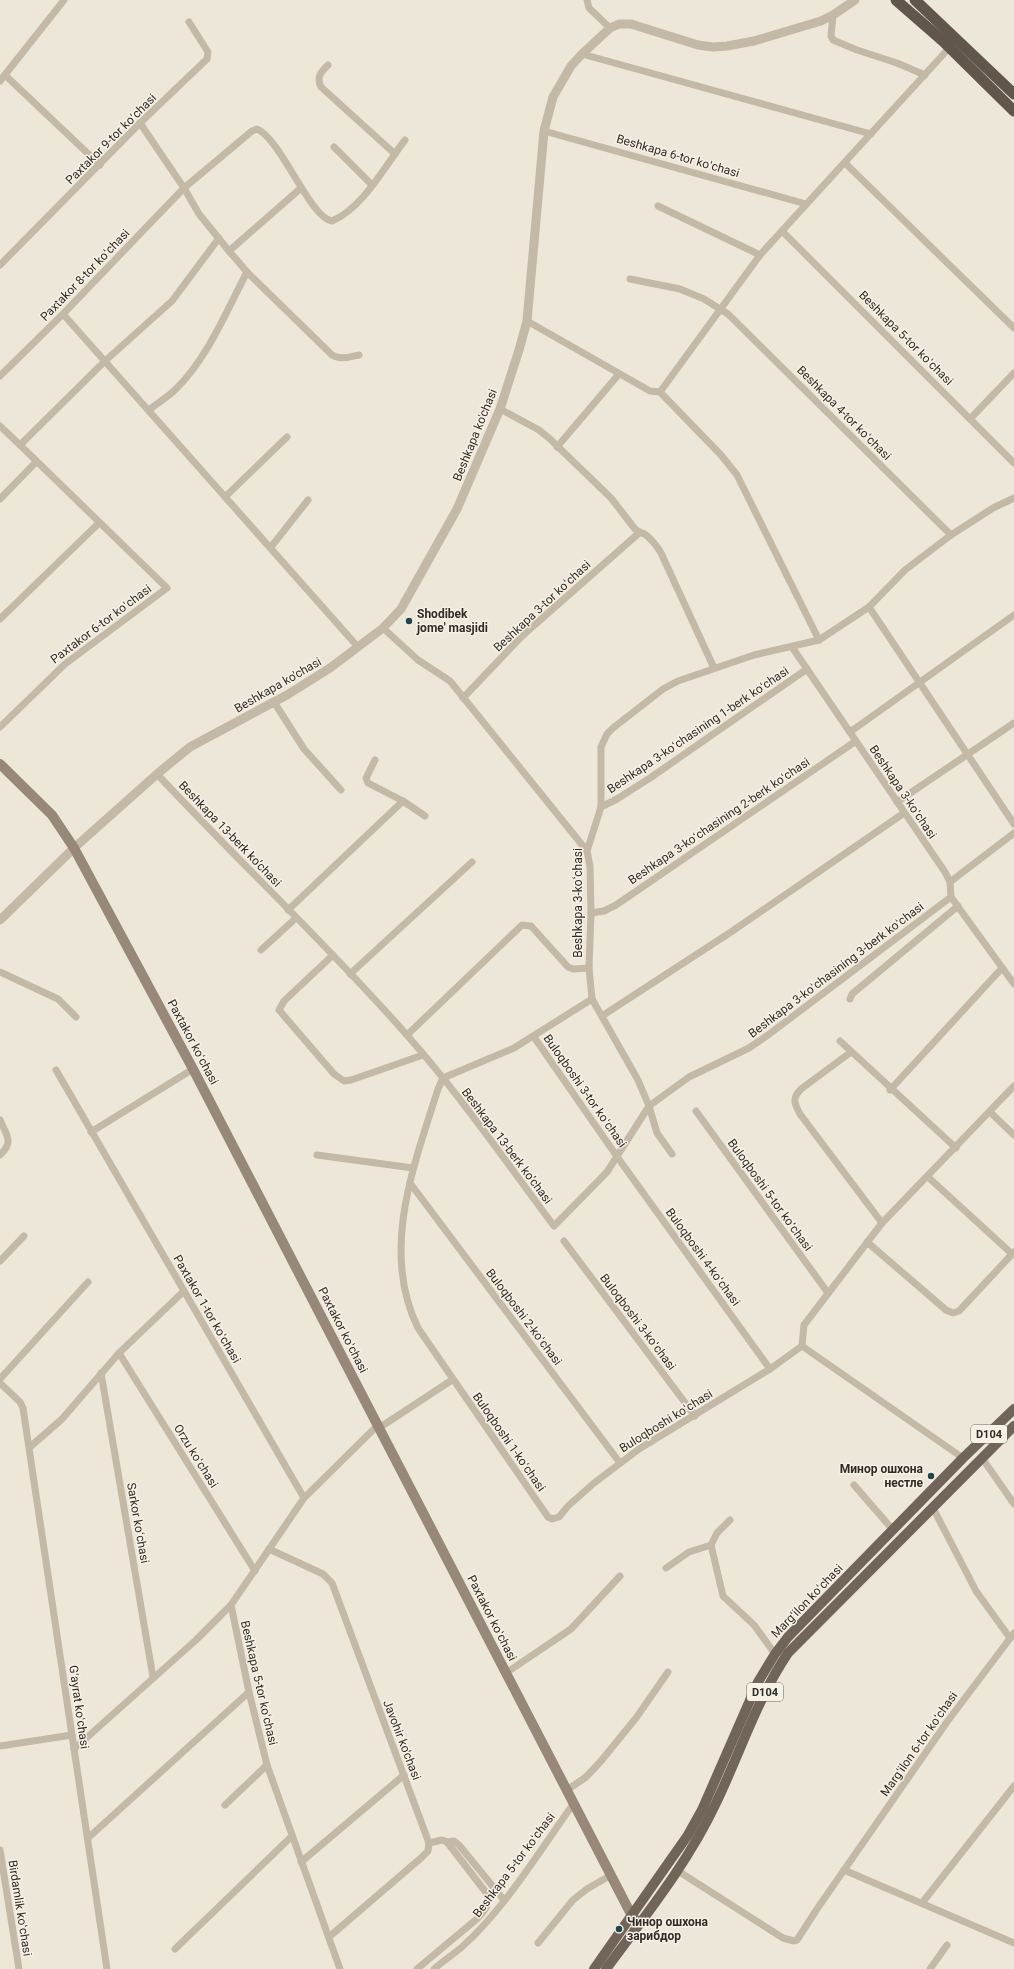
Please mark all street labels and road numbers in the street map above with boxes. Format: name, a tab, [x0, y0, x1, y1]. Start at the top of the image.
street label: Paxtakor 9-tor koʻchasi	[63, 91, 159, 187]
street label: Beshkapa 6-tor koʻchasi	[615, 132, 741, 180]
street label: Paxtakor 8-tor koʻchasi	[37, 226, 133, 324]
street label: Beshkapa 5-tor koʻchasi	[856, 288, 956, 388]
street label: Beshkapa 4-tor koʻchasi	[794, 363, 894, 463]
street label: Beshkapa ko'chasi	[450, 387, 500, 483]
street label: Beshkapa 3-tor koʻchasi	[491, 557, 593, 655]
street label: Paxtakor 6-tor koʻchasi	[48, 582, 154, 666]
street label: Beshkapa ko'chasi	[232, 654, 324, 716]
street label: Beshkapa 3-koʻchasining 1-berk koʻchasi	[605, 664, 792, 796]
street label: Beshkapa 3-koʻchasi	[867, 743, 940, 841]
street label: Beshkapa 3-koʻchasining 2-berk koʻchasi	[626, 755, 813, 887]
street label: Beshkapa 13-berk koʼchasi	[176, 778, 284, 890]
street label: Beshkapa 3-koʻchasi	[571, 848, 585, 958]
street label: Beshkapa 3-koʻchasining 3-berk koʻchasi	[746, 899, 927, 1041]
street label: Paxtakor koʻchasi	[165, 997, 221, 1087]
street label: Buloqboshi 3-tor koʻchasi	[541, 1032, 629, 1150]
street label: Beshkapa 13-berk koʼchasi	[459, 1085, 555, 1207]
street label: Buloqboshi 5-tor koʻchasi	[725, 1136, 815, 1254]
street label: Buloqboshi 4-koʻchasi	[663, 1206, 743, 1309]
street label: Paxtakor 1-tor koʻchasi	[170, 1253, 244, 1366]
street label: Buloqboshi 2-koʻchasi	[483, 1266, 565, 1368]
street label: Buloqboshi 3-koʻchasi	[597, 1271, 679, 1373]
street label: Paxtakor koʻchasi	[315, 1285, 371, 1375]
street label: Buloqboshi koʻchasi	[617, 1387, 715, 1455]
street label: Buloqboshi 1-koʻchasi	[470, 1390, 548, 1494]
street label: Orzu koʻchasi	[171, 1422, 221, 1490]
road number: D104	[971, 1425, 1007, 1443]
street label: Sarkor koʻchasi	[124, 1481, 152, 1565]
street label: Margʻilon koʻchasi	[768, 1561, 846, 1641]
street label: Paxtakor koʻchasi	[464, 1573, 520, 1663]
street label: Beshkapa 5-tor koʻchasi	[238, 1619, 280, 1747]
street label: Gʻayrat koʻchasi	[66, 1664, 92, 1750]
road number: D104	[747, 1683, 783, 1701]
street label: Margʻilon 6-tor koʻchasi	[878, 1689, 960, 1799]
street label: Javohir ko'chasi	[380, 1698, 424, 1782]
street label: Beshkapa 5-tor koʻchasi	[470, 1810, 558, 1920]
street label: Birdamlik koʻchasi	[5, 1859, 35, 1957]

